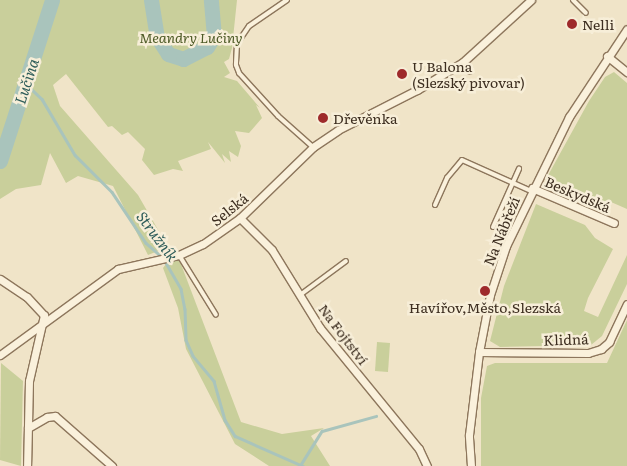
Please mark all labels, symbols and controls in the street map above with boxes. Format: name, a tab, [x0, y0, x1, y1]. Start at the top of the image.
place label: Nelli	[582, 16, 614, 32]
marker: Nelli	[566, 18, 578, 30]
park label: Meandry Lučiny	[139, 29, 243, 45]
water label: Lučina	[10, 56, 42, 106]
place label: U Balona (Slezský pivovar)	[412, 58, 525, 90]
marker: U Balona (Slezský pivovar)	[396, 68, 408, 80]
place label: Dřevěnka	[333, 110, 398, 126]
marker: Dřevěnka	[317, 112, 329, 124]
street label: Beskydská	[543, 173, 613, 215]
street label: Selská	[207, 189, 251, 229]
street label: Na Nábřeží	[480, 194, 522, 268]
water label: Stružník	[133, 208, 183, 264]
marker: Havířov,Město,Slezská	[479, 285, 491, 297]
place label: Havířov,Město,Slezská	[409, 299, 561, 315]
street label: Na Fojtství	[316, 300, 372, 368]
street label: Klidná	[543, 330, 589, 348]

